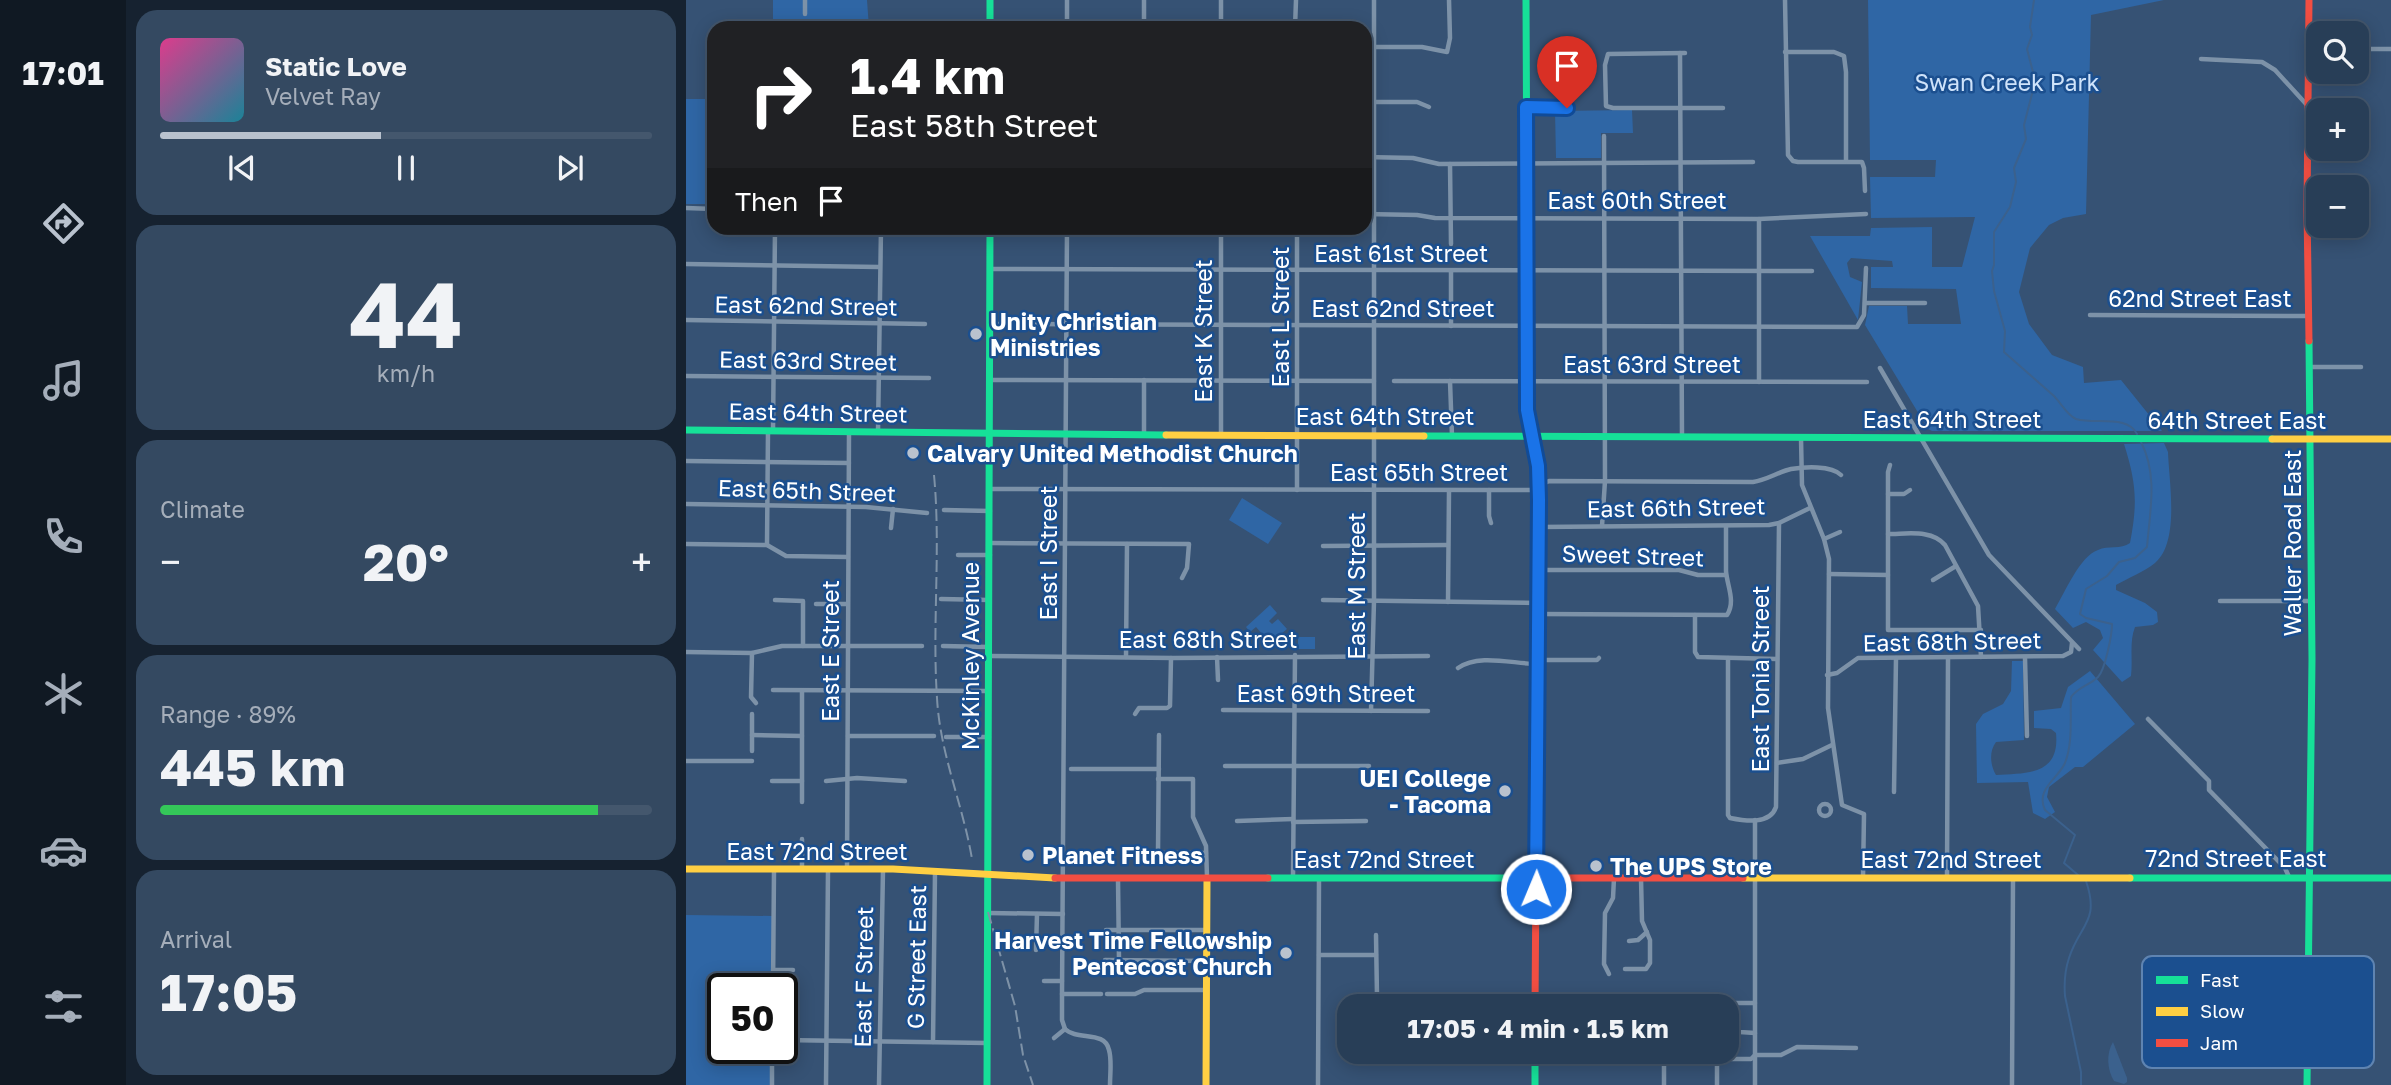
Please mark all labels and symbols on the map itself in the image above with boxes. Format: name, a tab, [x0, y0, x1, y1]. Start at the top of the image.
pin	[1537, 36, 1597, 108]
park label: Swan Creek Park	[1914, 68, 2100, 96]
street label: East 60th Street	[1547, 186, 1727, 214]
street label: East 61st Street	[1314, 239, 1488, 267]
street label: East L Street	[1266, 247, 1294, 387]
street label: East K Street	[1189, 259, 1217, 403]
street label: 62nd Street East	[2108, 284, 2292, 312]
street label: East 62nd Street	[714, 289, 898, 321]
street label: East 62nd Street	[1311, 294, 1495, 322]
place label: Unity Christian Ministries	[990, 307, 1157, 361]
marker: Unity Christian Ministries	[968, 326, 984, 342]
street label: East 63rd Street	[719, 344, 897, 376]
street label: East 63rd Street	[1563, 350, 1741, 378]
street label: East 64th Street	[728, 396, 908, 428]
street label: East 64th Street	[1295, 402, 1475, 430]
street label: East 64th Street	[1862, 405, 2042, 433]
street label: 64th Street East	[2147, 406, 2327, 434]
place label: Calvary United Methodist Church	[927, 439, 1298, 467]
marker: Calvary United Methodist Church	[905, 445, 921, 461]
street label: Waller Road East	[2278, 450, 2306, 637]
street label: East 65th Street	[1330, 458, 1508, 486]
street label: East 65th Street	[717, 473, 897, 507]
street label: East I Street	[1034, 486, 1062, 621]
street label: East 66th Street	[1586, 491, 1766, 523]
street label: East M Street	[1342, 512, 1370, 660]
street label: Sweet Street	[1561, 539, 1705, 571]
street label: McKinley Avenue	[956, 562, 984, 750]
street label: East E Street	[816, 580, 844, 722]
street label: East Tonia Street	[1746, 585, 1774, 773]
street label: East 68th Street	[1118, 625, 1298, 653]
street label: East 68th Street	[1862, 625, 2042, 657]
street label: East 69th Street	[1237, 679, 1415, 707]
place label: UEI College - Tacoma	[1360, 764, 1491, 818]
marker: UEI College - Tacoma	[1497, 783, 1513, 799]
street label: East 72nd Street	[726, 837, 908, 865]
place label: Planet Fitness	[1042, 841, 1203, 869]
street label: 72nd Street East	[2145, 844, 2327, 872]
street label: East 72nd Street	[1293, 845, 1475, 873]
street label: East 72nd Street	[1860, 845, 2042, 873]
marker: Planet Fitness	[1020, 847, 1036, 863]
position arrow	[1499, 852, 1573, 926]
place label: The UPS Store	[1610, 852, 1772, 880]
marker: The UPS Store	[1588, 858, 1604, 874]
street label: G Street East	[901, 885, 931, 1029]
street label: East F Street	[848, 906, 878, 1048]
place label: Harvest Time Fellowship Pentecost Church	[994, 926, 1272, 980]
marker: Harvest Time Fellowship Pentecost Church	[1278, 945, 1294, 961]
legend	[2142, 956, 2374, 1068]
text: Fast	[2200, 968, 2239, 991]
speed limit sign: 50	[707, 973, 798, 1064]
text: Slow	[2200, 999, 2245, 1022]
text: Jam	[2200, 1031, 2238, 1054]

